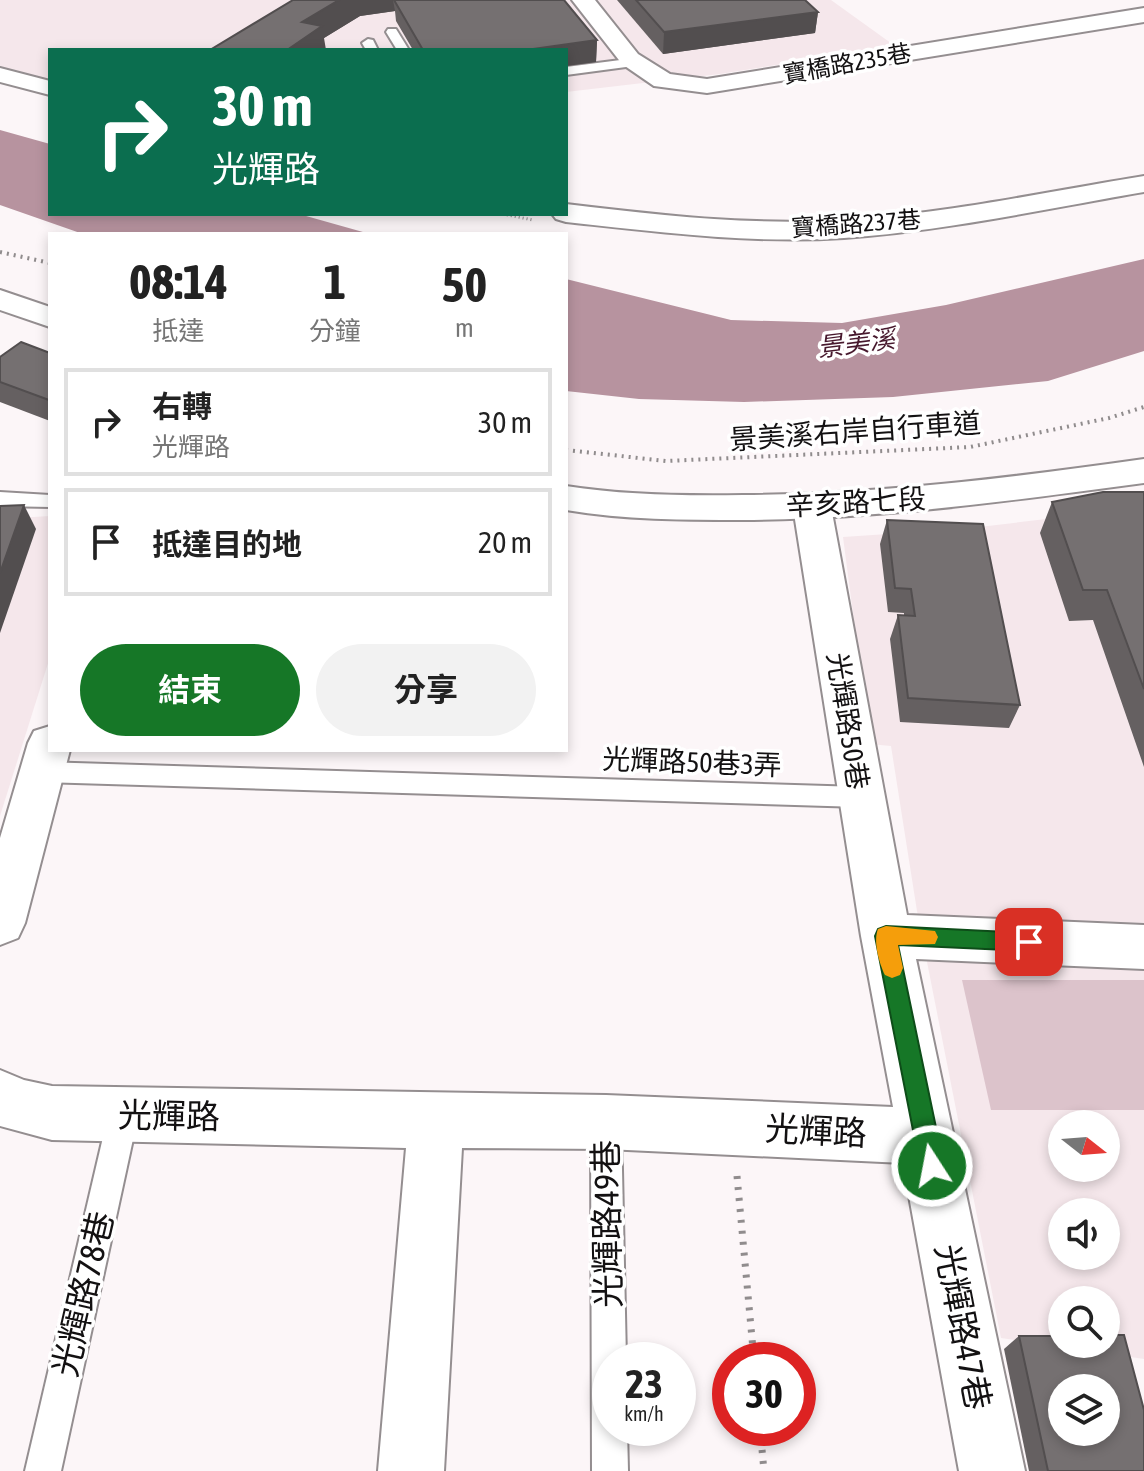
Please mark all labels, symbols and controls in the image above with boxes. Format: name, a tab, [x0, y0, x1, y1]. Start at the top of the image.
street label: 寶橋路235巷	[781, 39, 913, 88]
text: 30 m	[212, 74, 313, 138]
icon: right	[80, 80, 184, 184]
text: 光輝路	[212, 148, 320, 190]
street label: 寶橋路237巷	[790, 206, 922, 241]
text: 08:14	[129, 254, 228, 309]
text: 1	[324, 254, 346, 309]
text: 50	[442, 257, 487, 312]
text: m	[455, 313, 474, 343]
text: 抵達	[152, 316, 204, 346]
text: 分鐘	[309, 316, 361, 346]
water label: 景美溪	[815, 323, 900, 363]
text: 右轉	[152, 389, 212, 423]
icon: right	[84, 400, 128, 444]
text: 30 m	[478, 405, 532, 439]
street label: 景美溪右岸自行車道	[728, 406, 982, 456]
text: 光輝路	[152, 432, 230, 462]
street label: 辛亥路七段	[785, 482, 927, 522]
icon: arrive	[84, 520, 128, 564]
text: 20 m	[478, 525, 532, 559]
text: 抵達目的地	[152, 527, 302, 561]
button: 結束	[80, 644, 300, 736]
button: 分享	[316, 644, 536, 736]
street label: 光輝路50巷	[821, 650, 875, 792]
street label: 光輝路50巷3弄	[602, 743, 782, 781]
pin	[995, 908, 1063, 976]
icon: arrive	[1007, 920, 1051, 964]
street label: 光輝路	[118, 1095, 220, 1136]
street label: 光輝路	[764, 1108, 868, 1153]
north arrow	[1048, 1110, 1120, 1182]
map controls	[1048, 1110, 1120, 1446]
position arrow	[890, 1124, 974, 1208]
street label: 光輝路49巷	[586, 1140, 627, 1308]
button: sound	[1048, 1198, 1120, 1270]
street label: 光輝路78巷	[45, 1208, 120, 1380]
street label: 光輝路47巷	[928, 1241, 999, 1413]
button: search	[1048, 1286, 1120, 1358]
speed limit sign: 30	[712, 1342, 816, 1446]
text: 23	[625, 1361, 663, 1406]
button: layers	[1048, 1374, 1120, 1446]
text: km/h	[624, 1402, 664, 1425]

